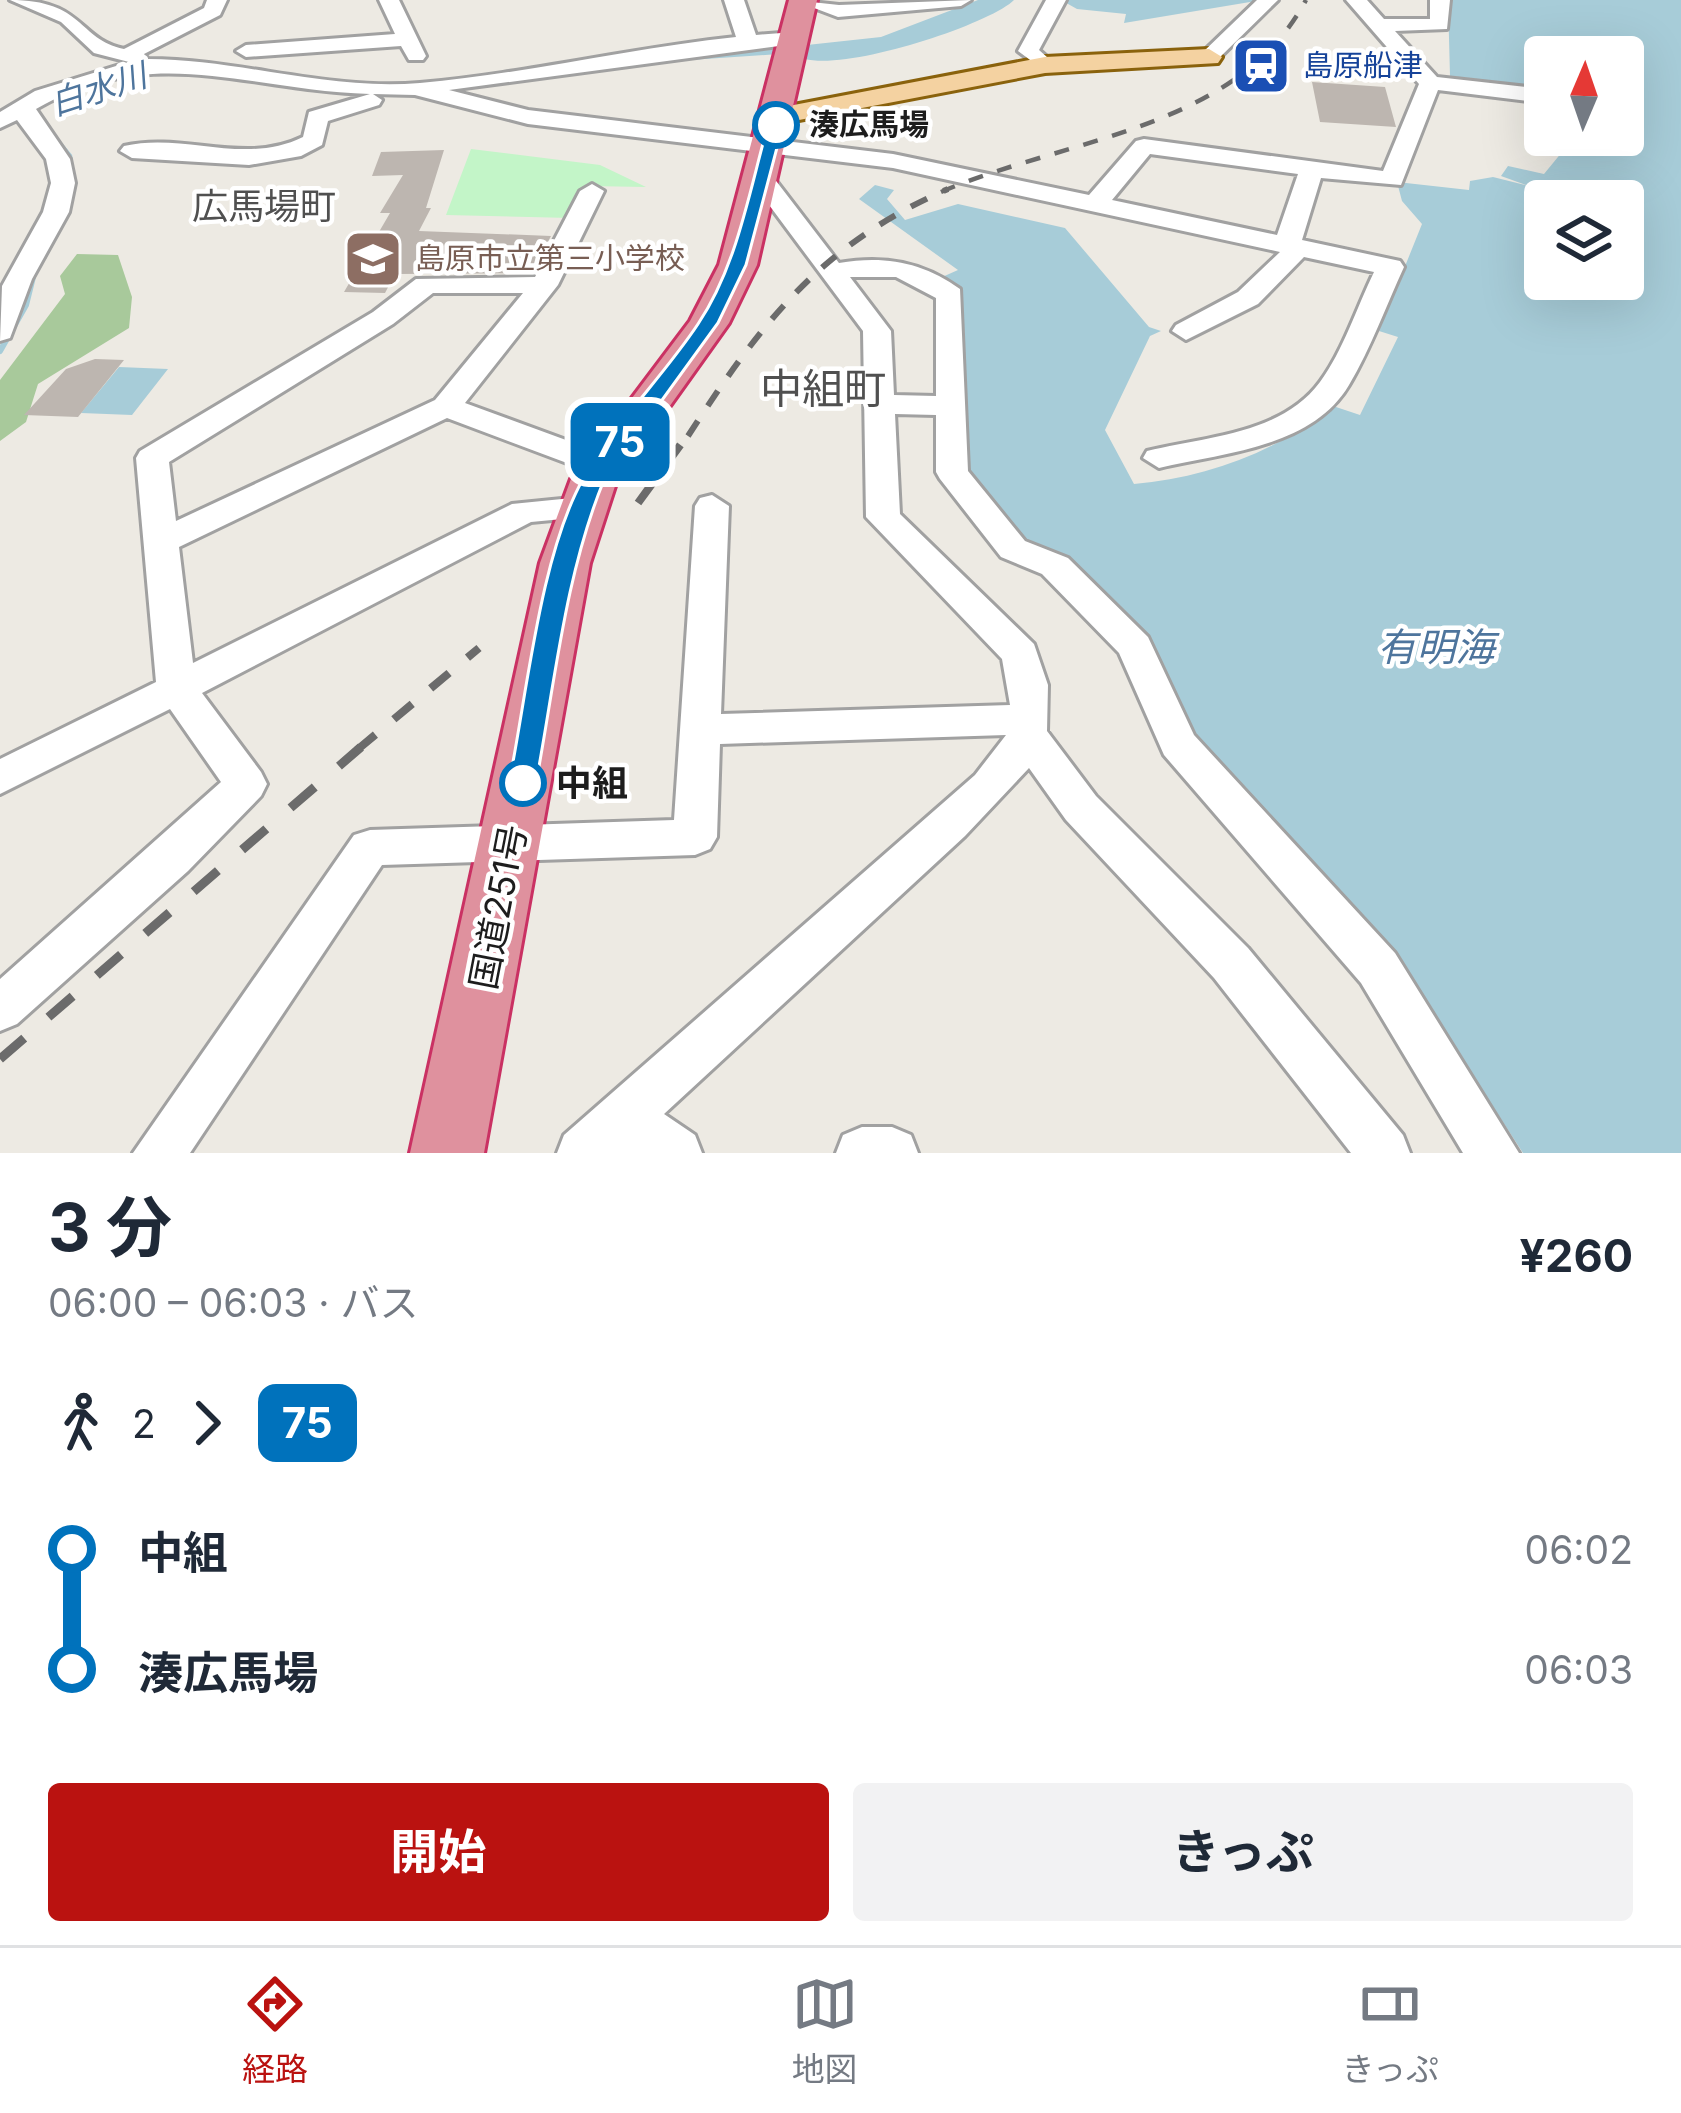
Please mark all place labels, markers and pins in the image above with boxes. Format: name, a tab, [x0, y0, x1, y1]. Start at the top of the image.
station icon: 島原船津	[1230, 35, 1292, 97]
place label: 島原船津	[1303, 47, 1423, 83]
marker: 湊広馬場	[754, 103, 798, 147]
place label: 湊広馬場	[809, 106, 929, 142]
school or university icon: 島原市立第三小学校	[342, 228, 404, 290]
place label: 島原市立第三小学校	[415, 240, 685, 276]
marker: 中組	[501, 761, 545, 805]
place label: 中組	[556, 761, 628, 805]

